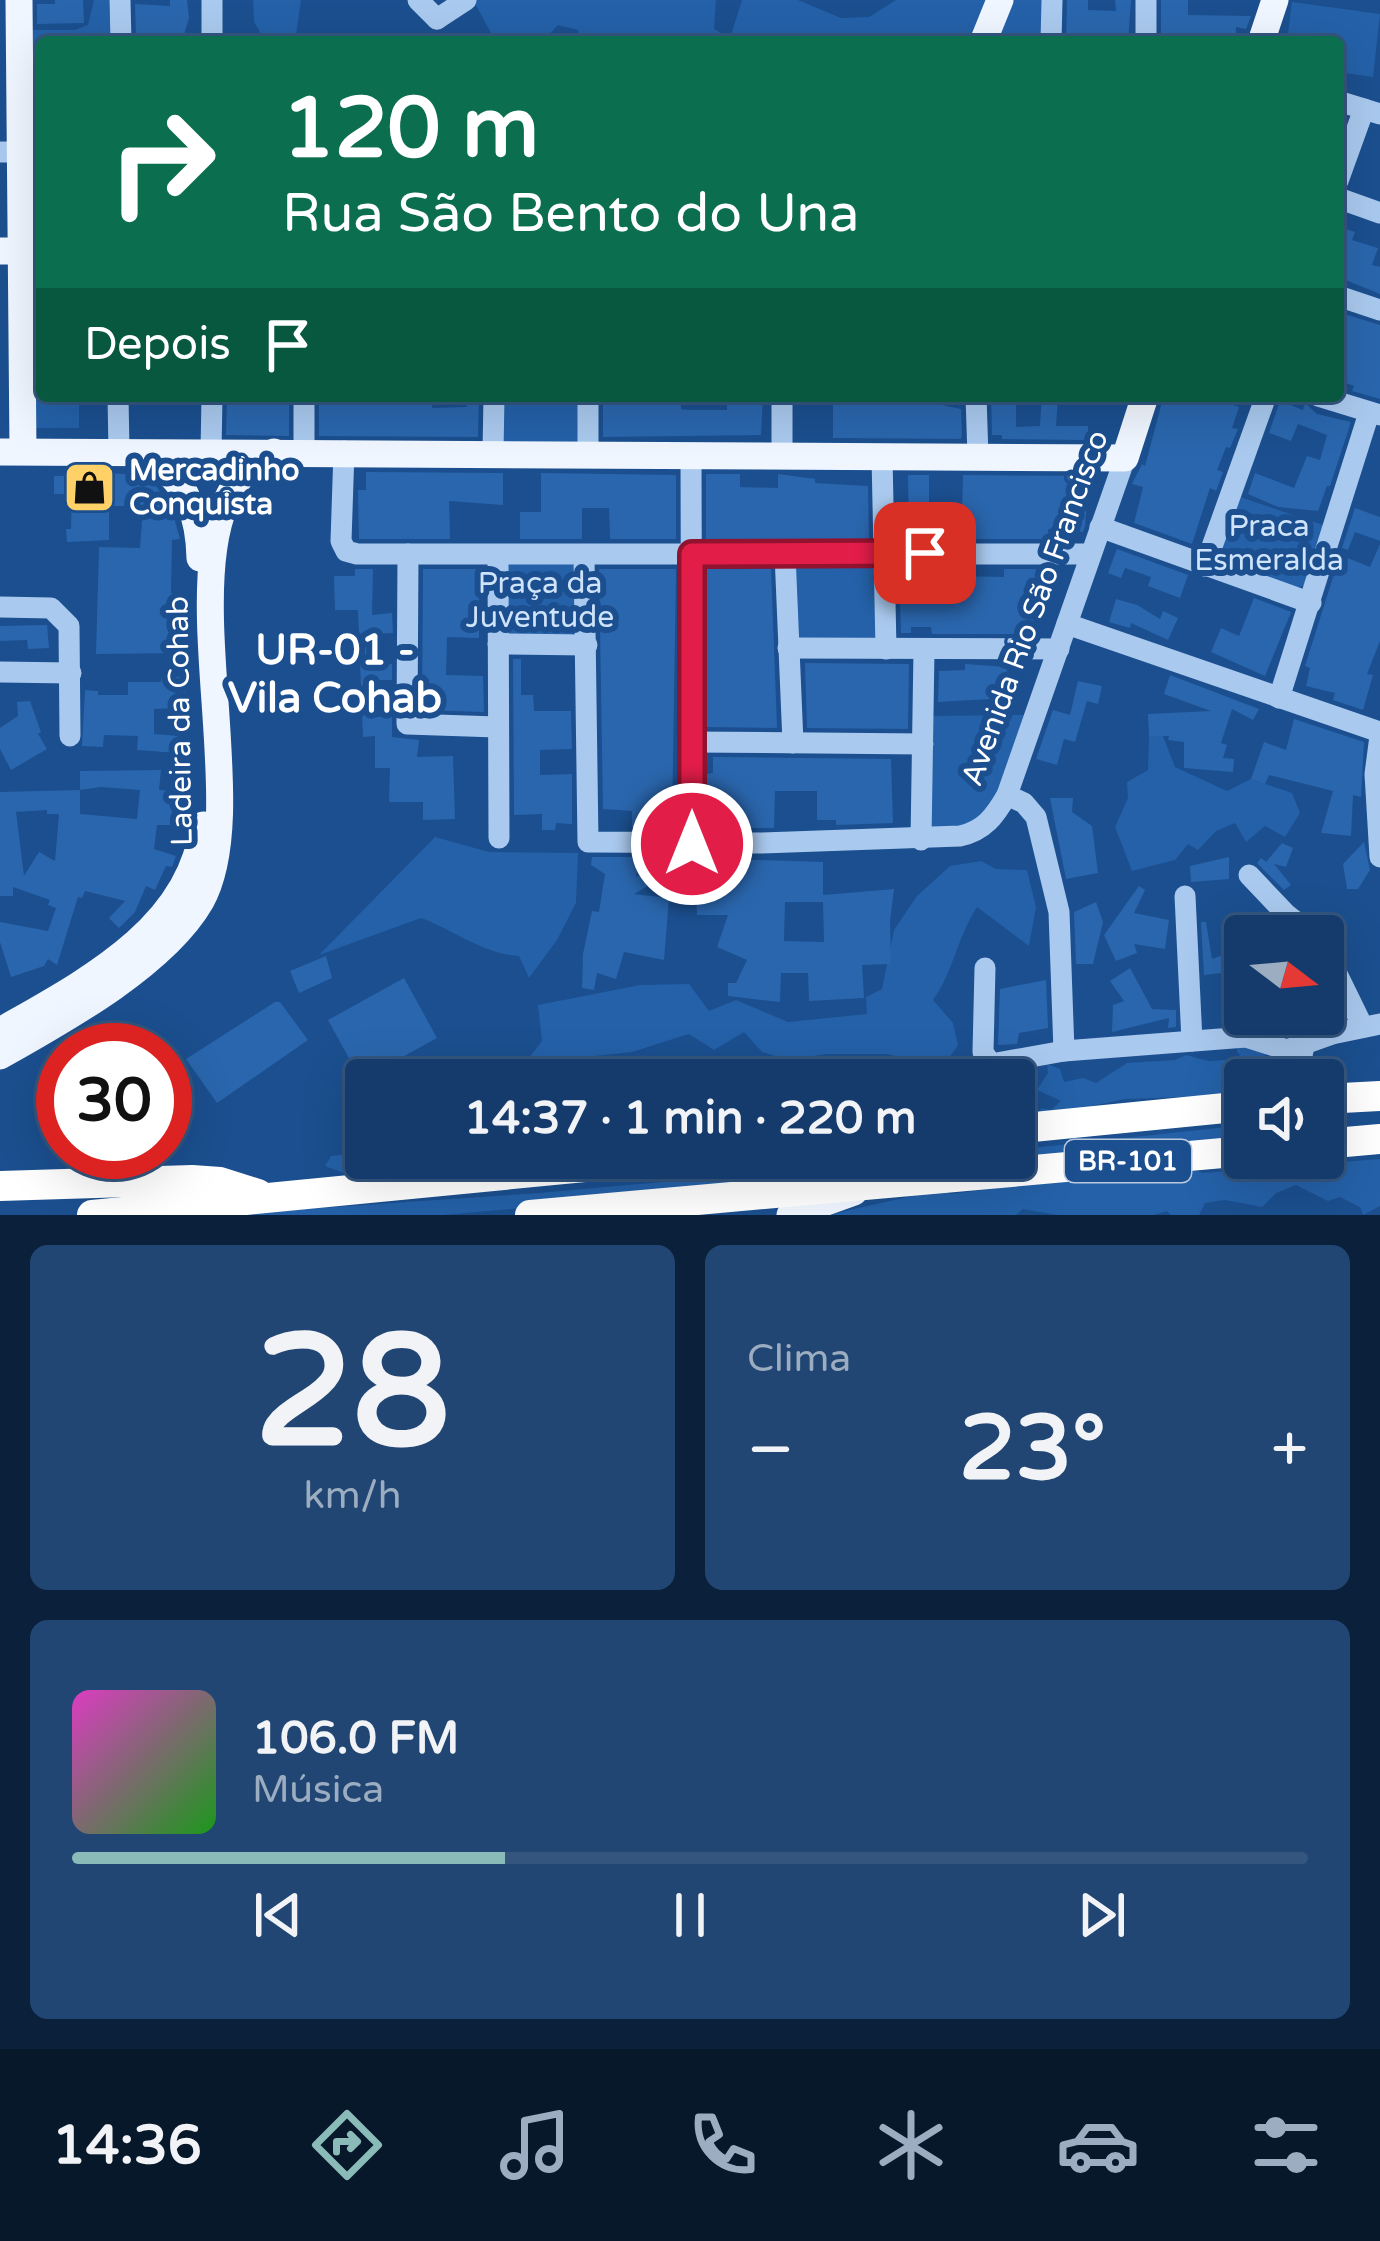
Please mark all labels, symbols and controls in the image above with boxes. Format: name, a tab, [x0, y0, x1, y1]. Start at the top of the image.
text: 120 m	[282, 79, 539, 180]
icon: right	[84, 84, 240, 240]
text: Rua São Bento do Una	[282, 181, 859, 246]
icon: arrive	[255, 312, 321, 378]
text: Depois	[84, 318, 231, 372]
street label: Avenida Rio São Francisco	[953, 425, 1117, 791]
place label: Mercadinho Conquista	[129, 452, 300, 523]
shop icon: Mercadinho Conquista	[62, 459, 118, 515]
pin	[874, 502, 976, 604]
park label: Praca Esmeralda	[1194, 508, 1344, 579]
icon: arrive	[892, 520, 958, 586]
park label: Praça da Juventude	[466, 565, 614, 636]
street label: Ladeira da Cohab	[159, 596, 201, 846]
district label: UR-01 - Vila Cohab	[228, 625, 442, 724]
position arrow	[629, 781, 755, 907]
north arrow	[1224, 915, 1344, 1035]
map controls	[1224, 915, 1344, 1179]
speed limit sign: 30	[36, 1023, 192, 1179]
button: sound	[1224, 1059, 1344, 1179]
text: 14:37 · 1 min · 220 m	[464, 1092, 916, 1146]
road number: BR-101	[1065, 1140, 1191, 1182]
text: 28	[255, 1300, 450, 1488]
text: Clima	[747, 1335, 851, 1382]
text: 23°	[959, 1395, 1106, 1504]
text: −	[747, 1410, 794, 1490]
text: +	[1271, 1410, 1308, 1490]
text: km/h	[303, 1472, 402, 1519]
text: 106.0 FM	[252, 1712, 459, 1766]
text: Música	[252, 1766, 384, 1813]
icon: previous	[245, 1882, 311, 1948]
icon: pause	[657, 1882, 723, 1948]
icon: next	[1069, 1882, 1135, 1948]
icon: directions	[305, 2103, 389, 2187]
icon: music	[493, 2103, 577, 2187]
icon: phone	[681, 2103, 765, 2187]
icon: climate	[869, 2103, 953, 2187]
icon: car	[1056, 2103, 1140, 2187]
icon: filters	[1244, 2103, 1328, 2187]
text: 14:36	[52, 2113, 202, 2178]

